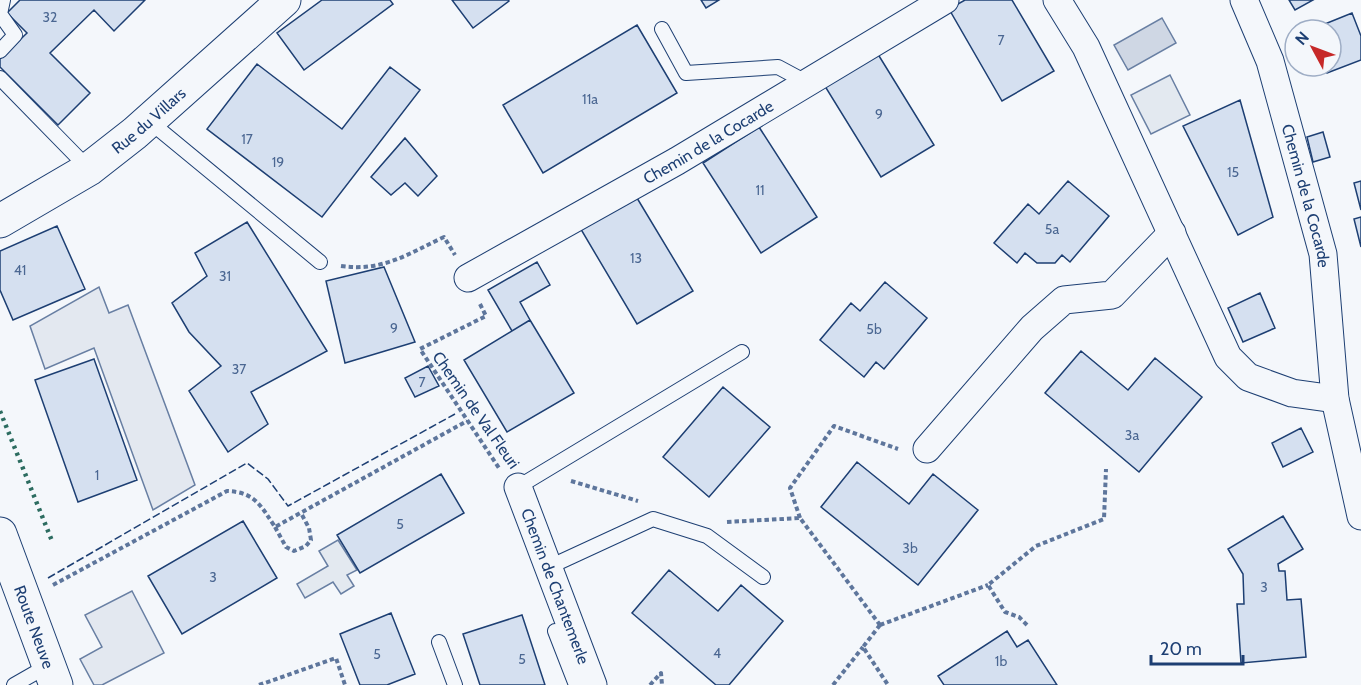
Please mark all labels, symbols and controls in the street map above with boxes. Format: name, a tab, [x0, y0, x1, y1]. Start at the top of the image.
house number: 32	[43, 8, 57, 26]
north arrow	[1283, 18, 1343, 78]
text: N	[1291, 28, 1313, 49]
house number: 7	[997, 31, 1005, 49]
street label: Rue du Villars	[108, 83, 189, 157]
house number: 11a	[582, 90, 598, 108]
street label: Chemin de la Cocarde	[640, 96, 777, 188]
house number: 9	[875, 105, 883, 123]
street label: Chemin de la Cocarde	[1278, 122, 1334, 268]
house number: 17	[241, 130, 253, 148]
house number: 19	[272, 153, 284, 171]
house number: 15	[1227, 163, 1239, 181]
house number: 11	[755, 181, 765, 199]
house number: 5a	[1045, 220, 1059, 238]
house number: 13	[630, 249, 642, 267]
house number: 41	[14, 261, 26, 279]
house number: 31	[219, 267, 231, 285]
house number: 9	[390, 319, 398, 337]
house number: 5b	[866, 320, 882, 338]
street label: Chemin de Val Fleuri	[428, 348, 524, 472]
house number: 37	[232, 360, 246, 378]
house number: 7	[418, 373, 426, 391]
house number: 3a	[1125, 426, 1139, 444]
house number: 1	[95, 466, 99, 484]
street label: Chemin de Chantemerle	[517, 505, 594, 667]
house number: 5	[396, 515, 404, 533]
house number: 3b	[902, 539, 918, 557]
house number: 3	[209, 568, 217, 586]
house number: 3	[1260, 578, 1268, 596]
street label: Route Neuve	[10, 583, 59, 671]
scale bar	[1151, 628, 1242, 666]
text: 20 m	[1160, 638, 1202, 660]
house number: 4	[713, 644, 721, 662]
house number: 5	[373, 645, 381, 663]
house number: 5	[518, 650, 526, 668]
house number: 1b	[995, 652, 1007, 670]

